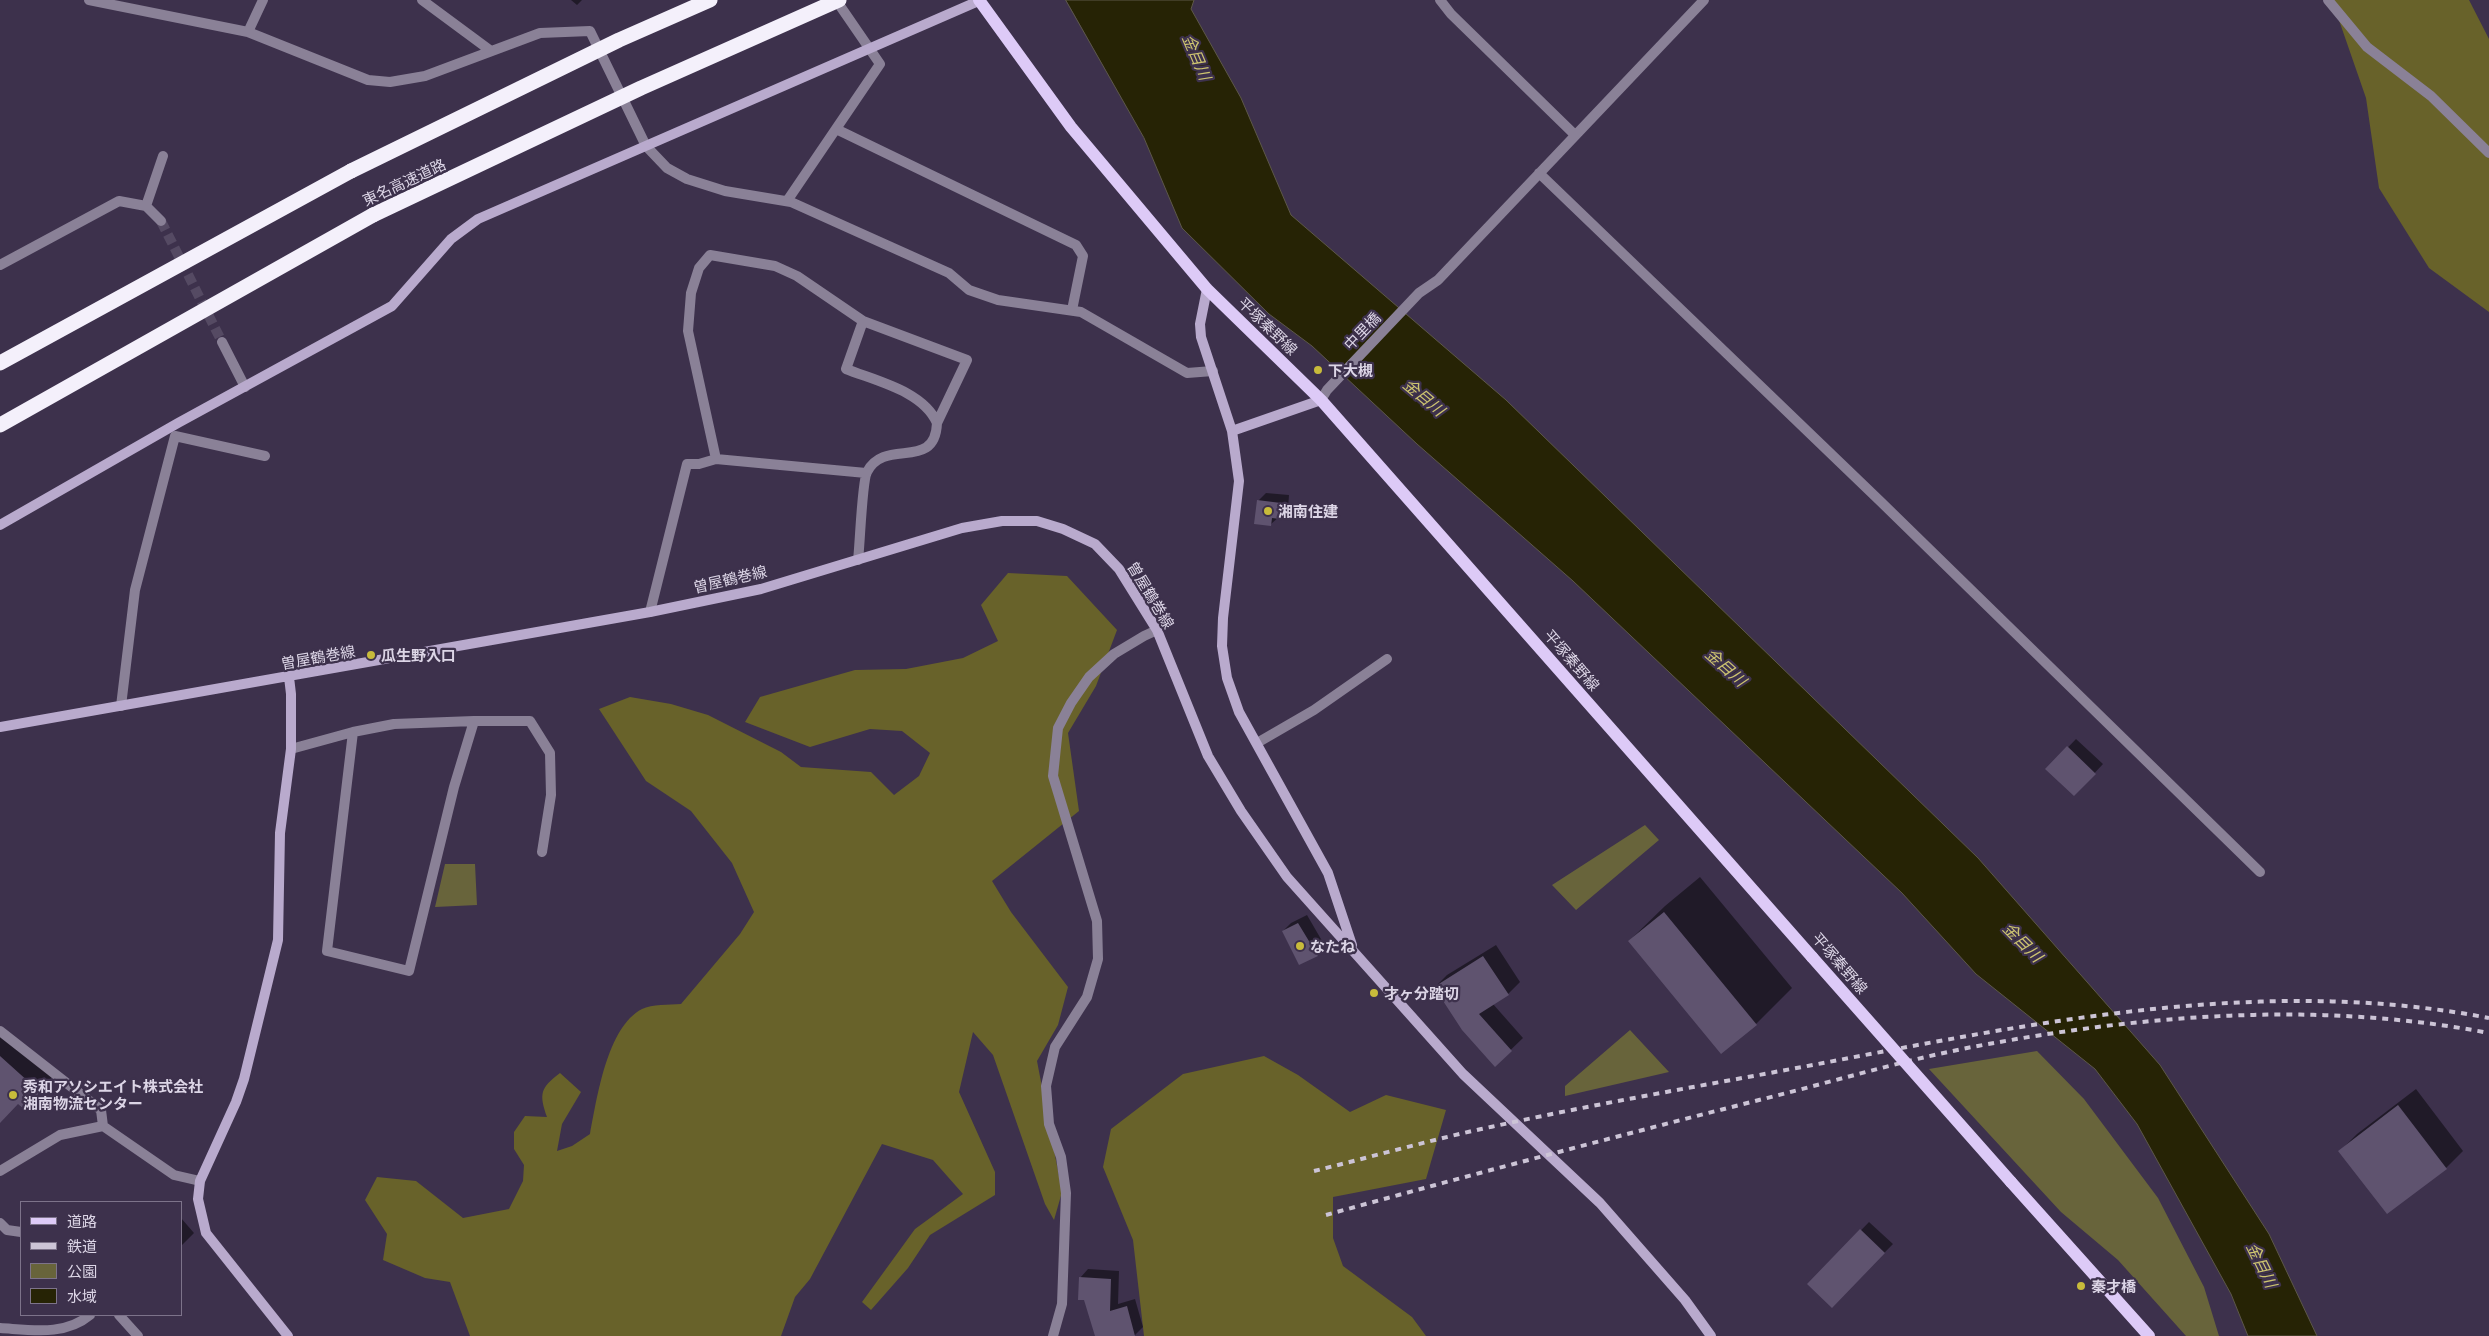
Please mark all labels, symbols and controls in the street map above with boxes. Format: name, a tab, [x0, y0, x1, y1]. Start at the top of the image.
water label: 金目川	[1179, 31, 1215, 83]
street label: 東名高速道路	[359, 155, 449, 209]
street label: 平塚秦野線	[1235, 293, 1301, 359]
street label: 中里橋	[1340, 309, 1384, 353]
place label: 下大槻	[1328, 361, 1373, 379]
marker: 下大槻	[1312, 364, 1324, 376]
water label: 金目川	[1399, 374, 1449, 420]
place label: 湘南住建	[1278, 502, 1338, 520]
marker: 湘南住建	[1262, 505, 1274, 517]
street label: 曽屋鶴巻線	[1124, 558, 1178, 632]
street label: 曽屋鶴巻線	[691, 562, 769, 596]
street label: 平塚秦野線	[1541, 626, 1603, 694]
street label: 曽屋鶴巻線	[280, 642, 356, 672]
water label: 金目川	[1702, 644, 1750, 690]
place label: 瓜生野入口	[381, 646, 456, 664]
marker: 瓜生野入口	[365, 649, 377, 661]
water label: 金目川	[1999, 918, 2047, 966]
street label: 平塚秦野線	[1809, 929, 1871, 997]
place label: なたね	[1310, 937, 1355, 955]
marker: なたね	[1294, 940, 1306, 952]
place label: 才ヶ分踏切	[1384, 984, 1459, 1002]
marker: 才ヶ分踏切	[1368, 987, 1380, 999]
place label: 秀和アソシエイト株式会社 湘南物流センター	[23, 1077, 203, 1112]
marker: 秀和アソシエイト株式会社 湘南物流センター	[7, 1089, 19, 1101]
legend	[20, 1201, 182, 1316]
text: 道路	[67, 1210, 97, 1231]
text: 鉄道	[67, 1235, 97, 1256]
water label: 金目川	[2243, 1239, 2281, 1291]
text: 公園	[67, 1260, 97, 1281]
place label: 秦才橋	[2091, 1277, 2136, 1295]
marker: 秦才橋	[2075, 1280, 2087, 1292]
text: 水域	[67, 1285, 97, 1306]

